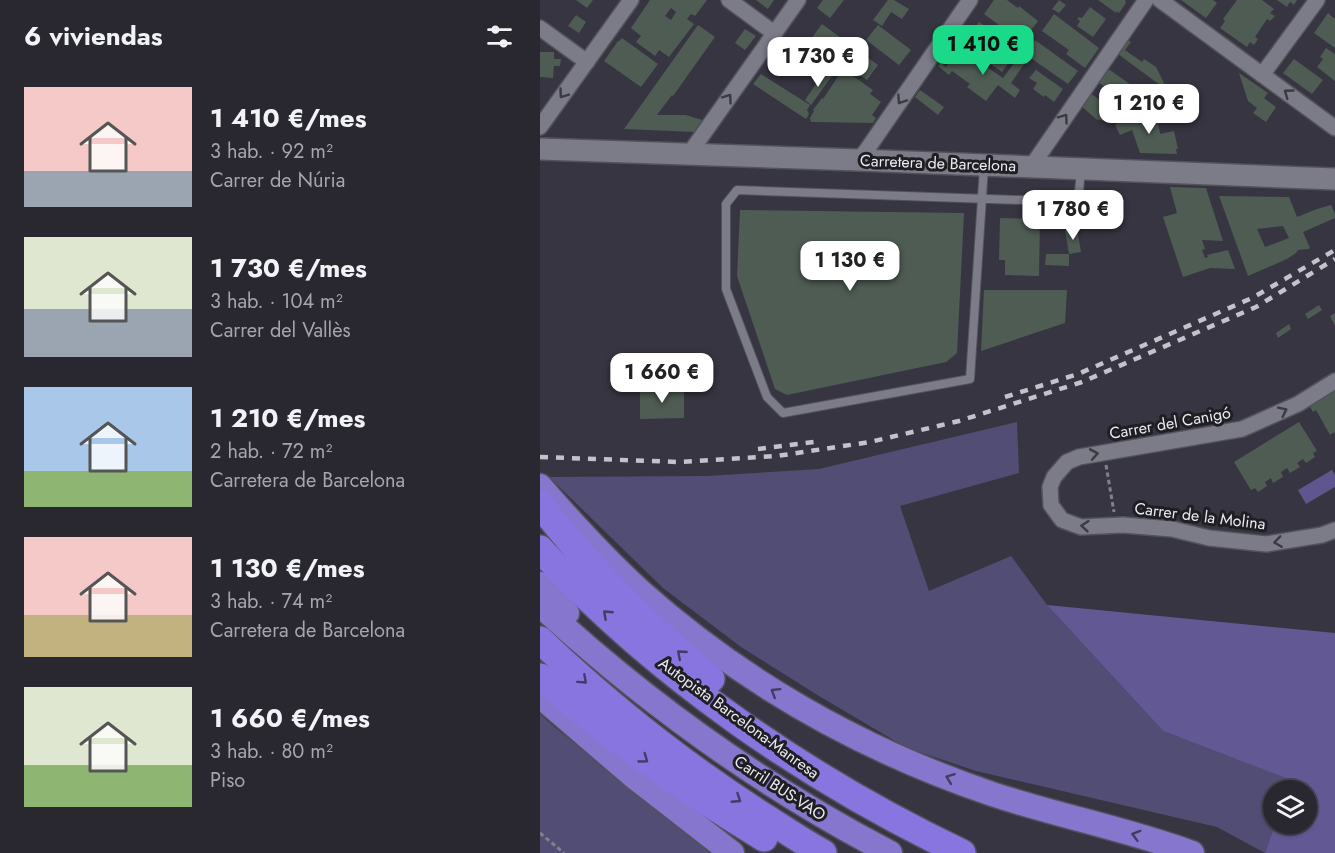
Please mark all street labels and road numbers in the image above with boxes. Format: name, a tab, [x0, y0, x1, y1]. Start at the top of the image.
street label: Carretera de Barcelona	[860, 149, 1016, 177]
street label: Carrer del Canigó	[1108, 401, 1233, 445]
street label: Carrer de la Molina	[1133, 497, 1267, 535]
street label: Autopista Barcelona-Manresa	[654, 652, 824, 784]
street label: Carril BUS-VAO	[730, 750, 830, 826]

